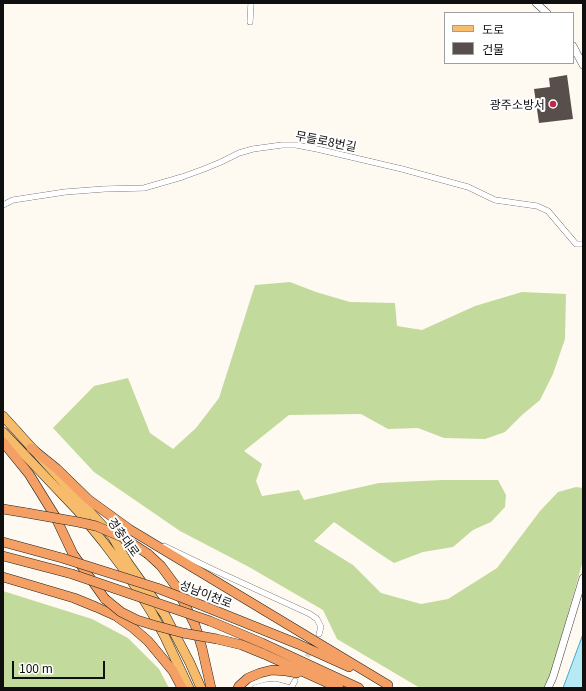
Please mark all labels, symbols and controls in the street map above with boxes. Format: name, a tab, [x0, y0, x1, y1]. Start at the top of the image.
legend	[444, 12, 574, 64]
text: 도로	[482, 20, 504, 37]
text: 건물	[482, 40, 504, 57]
place label: 광주소방서	[490, 97, 545, 111]
marker: 광주소방서	[548, 99, 558, 109]
street label: 무들로8번길	[294, 128, 358, 154]
street label: 경충대로	[105, 515, 143, 559]
street label: 성남이천로	[178, 577, 234, 611]
scale bar	[14, 653, 107, 679]
text: 100 m	[19, 659, 53, 676]

